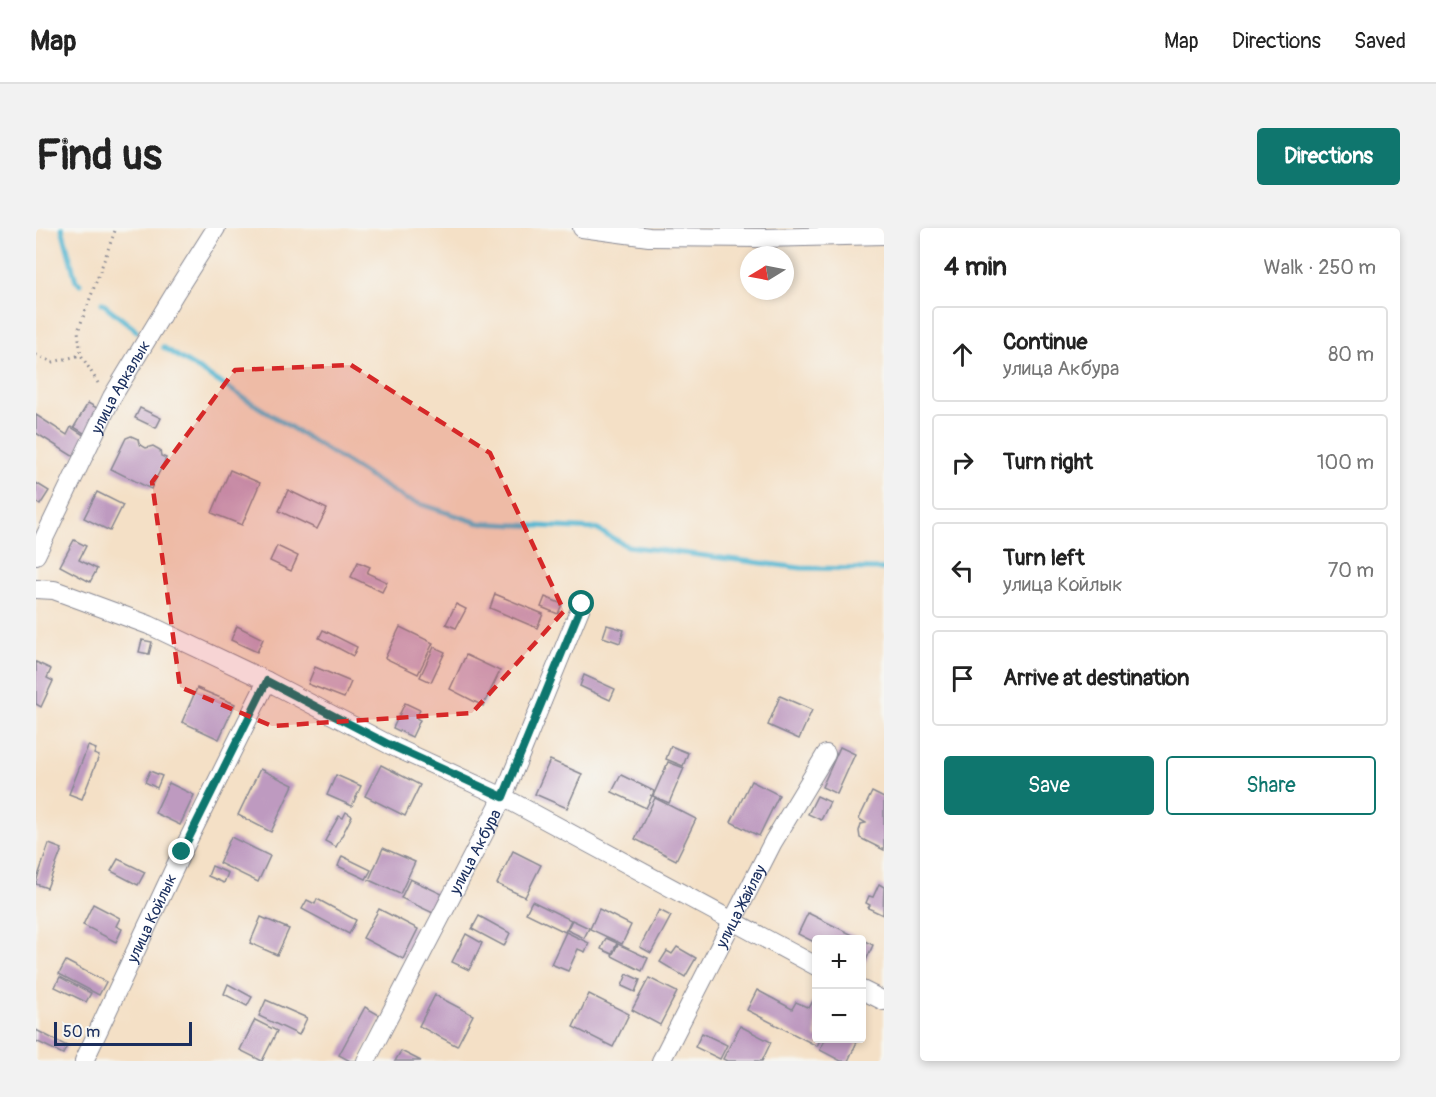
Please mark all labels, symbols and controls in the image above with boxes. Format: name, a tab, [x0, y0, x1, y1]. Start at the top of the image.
text: Map	[30, 24, 76, 59]
text: Map	[1164, 28, 1199, 55]
text: Directions	[1232, 28, 1321, 55]
text: Saved	[1354, 28, 1406, 55]
button: Directions	[1257, 128, 1400, 185]
text: Find us	[36, 130, 162, 182]
north arrow	[740, 246, 794, 300]
text: 4 min	[944, 251, 1007, 283]
text: Walk · 250 m	[1264, 255, 1376, 280]
text: Continue	[1003, 328, 1087, 356]
street label: улица Аркалык	[86, 337, 155, 438]
icon: ahead	[946, 338, 979, 371]
text: 80 m	[1328, 342, 1374, 367]
text: улица Акбура	[1003, 356, 1119, 381]
icon: right	[946, 446, 979, 479]
text: Turn right	[1003, 448, 1093, 476]
text: 100 m	[1317, 450, 1374, 475]
text: Turn left	[1003, 544, 1085, 572]
icon: left	[946, 554, 979, 587]
text: 70 m	[1328, 558, 1374, 583]
text: улица Койлык	[1003, 572, 1123, 597]
route start	[568, 590, 594, 616]
icon: arrive	[946, 662, 979, 695]
text: Arrive at destination	[1003, 664, 1189, 692]
button: Save	[944, 756, 1154, 815]
button: Share	[1166, 756, 1376, 815]
street label: улица Акбура	[445, 806, 506, 899]
route end	[168, 838, 194, 864]
street label: улица Жайлау	[711, 861, 771, 952]
street label: улица Койлык	[122, 871, 181, 967]
map controls	[812, 935, 866, 1043]
button: +	[812, 935, 866, 989]
button: −	[812, 989, 866, 1043]
scale bar	[54, 1019, 192, 1046]
text: 50 m	[63, 1022, 100, 1042]

